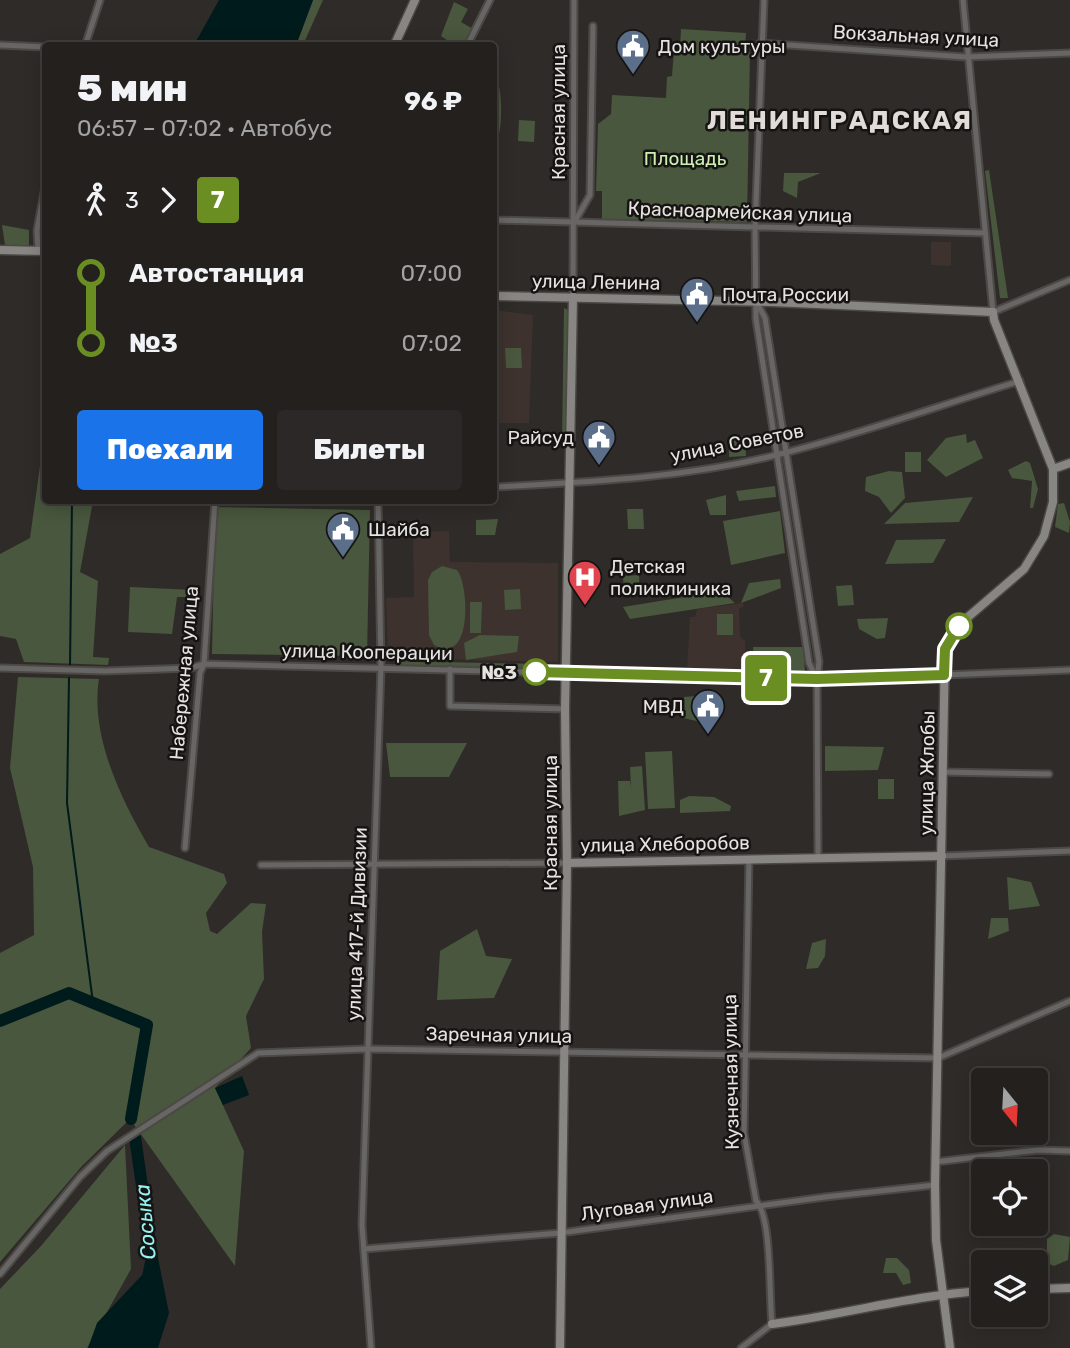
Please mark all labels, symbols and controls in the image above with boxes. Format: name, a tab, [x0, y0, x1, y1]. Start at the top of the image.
street label: Вокзальная улица	[832, 20, 1000, 52]
public building icon: Дом культуры	[614, 27, 652, 76]
place label: Дом культуры	[658, 35, 785, 58]
street label: Красная улица	[547, 44, 570, 180]
text: 5 мин	[77, 65, 188, 111]
text: 96 ₽	[404, 86, 462, 117]
district label: ЛЕНИНГРАДСКАЯ	[707, 105, 973, 136]
text: 06:57 – 07:02 · Автобус	[77, 114, 332, 142]
park label: Площадь	[644, 147, 727, 170]
icon: walk	[77, 181, 115, 219]
icon: forward	[149, 181, 187, 219]
text: 3	[125, 186, 139, 214]
text: 7	[211, 186, 225, 214]
street label: Красноармейская улица	[627, 197, 853, 227]
text: Автостанция	[129, 258, 304, 289]
text: 07:00	[400, 259, 462, 287]
street label: улица Ленина	[532, 269, 660, 295]
public building icon: Почта России	[678, 275, 716, 324]
place label: Почта России	[722, 283, 849, 306]
text: №3	[129, 328, 178, 359]
text: 07:02	[402, 329, 462, 357]
button: Поехали	[77, 410, 263, 490]
button: Билеты	[277, 410, 462, 490]
public building icon: Райсуд	[580, 418, 618, 467]
street label: улица Советов	[668, 419, 806, 467]
place label: Райсуд	[507, 426, 574, 449]
public building icon: Шайба	[324, 510, 362, 559]
place label: Шайба	[368, 518, 430, 541]
place label: Детская поликлиника	[610, 555, 731, 600]
hospital icon: Детская поликлиника	[566, 558, 604, 607]
street label: Набережная улица	[165, 585, 203, 761]
unlabelled marker	[946, 613, 972, 639]
street label: улица Кооперации	[281, 639, 453, 665]
line badge: 7	[743, 655, 789, 701]
marker: №3	[523, 659, 549, 685]
place label: №3	[481, 661, 517, 684]
text: 7	[759, 664, 773, 692]
public building icon: МВД	[689, 687, 727, 736]
place label: МВД	[643, 695, 684, 718]
street label: улица Жлобы	[914, 711, 940, 835]
street label: Красная улица	[539, 755, 562, 891]
street label: улица 417-й Дивизии	[342, 827, 372, 1021]
street label: улица Хлеборобов	[580, 831, 750, 857]
street label: Кузнечная улица	[718, 994, 744, 1150]
street label: Заречная улица	[426, 1022, 572, 1048]
north arrow	[971, 1068, 1048, 1144]
map controls	[971, 1068, 1048, 1327]
button: locate	[971, 1159, 1048, 1236]
water label: Сосыка	[129, 1183, 161, 1261]
street label: Луговая улица	[579, 1184, 715, 1226]
button: layers	[971, 1250, 1048, 1327]

